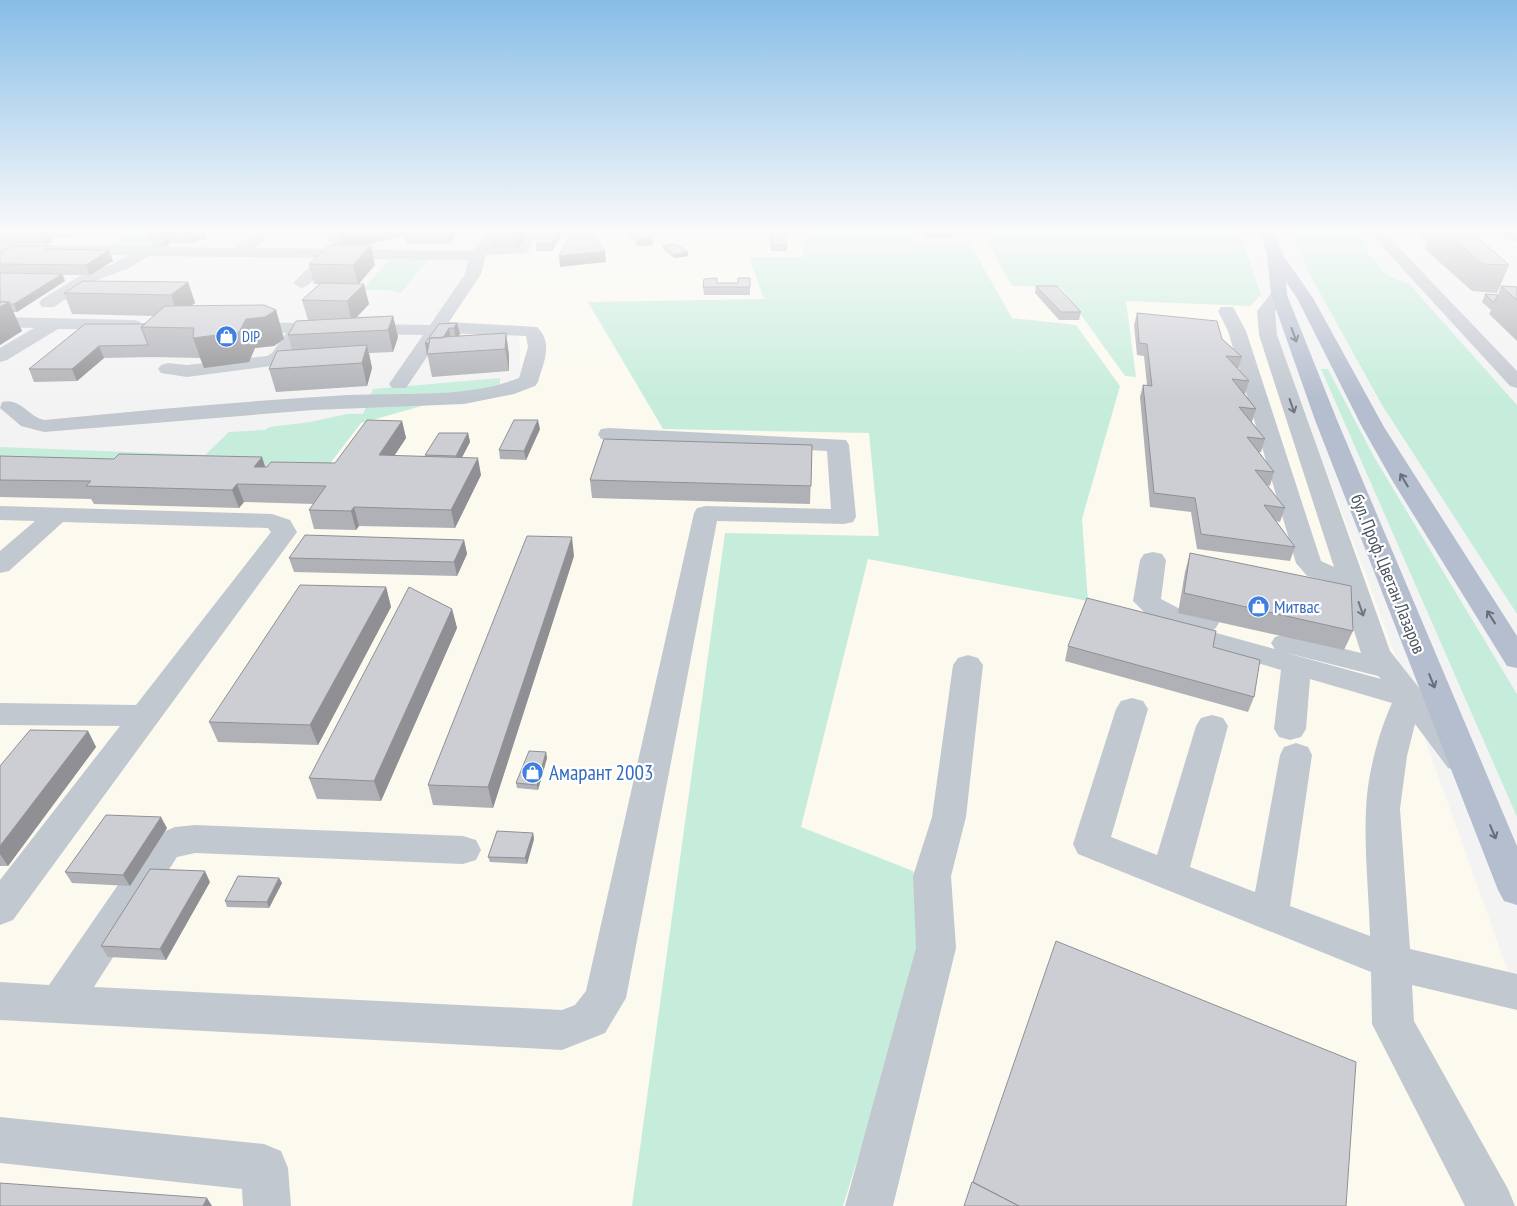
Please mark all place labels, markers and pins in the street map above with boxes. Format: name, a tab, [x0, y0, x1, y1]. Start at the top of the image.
shop icon: DIP	[214, 325, 238, 349]
place label: DIP	[242, 327, 260, 346]
shop icon: Митвас	[1246, 595, 1270, 619]
place label: Митвас	[1274, 595, 1321, 618]
place label: Амарант 2003	[549, 759, 653, 786]
shop icon: Амарант 2003	[521, 761, 545, 785]

